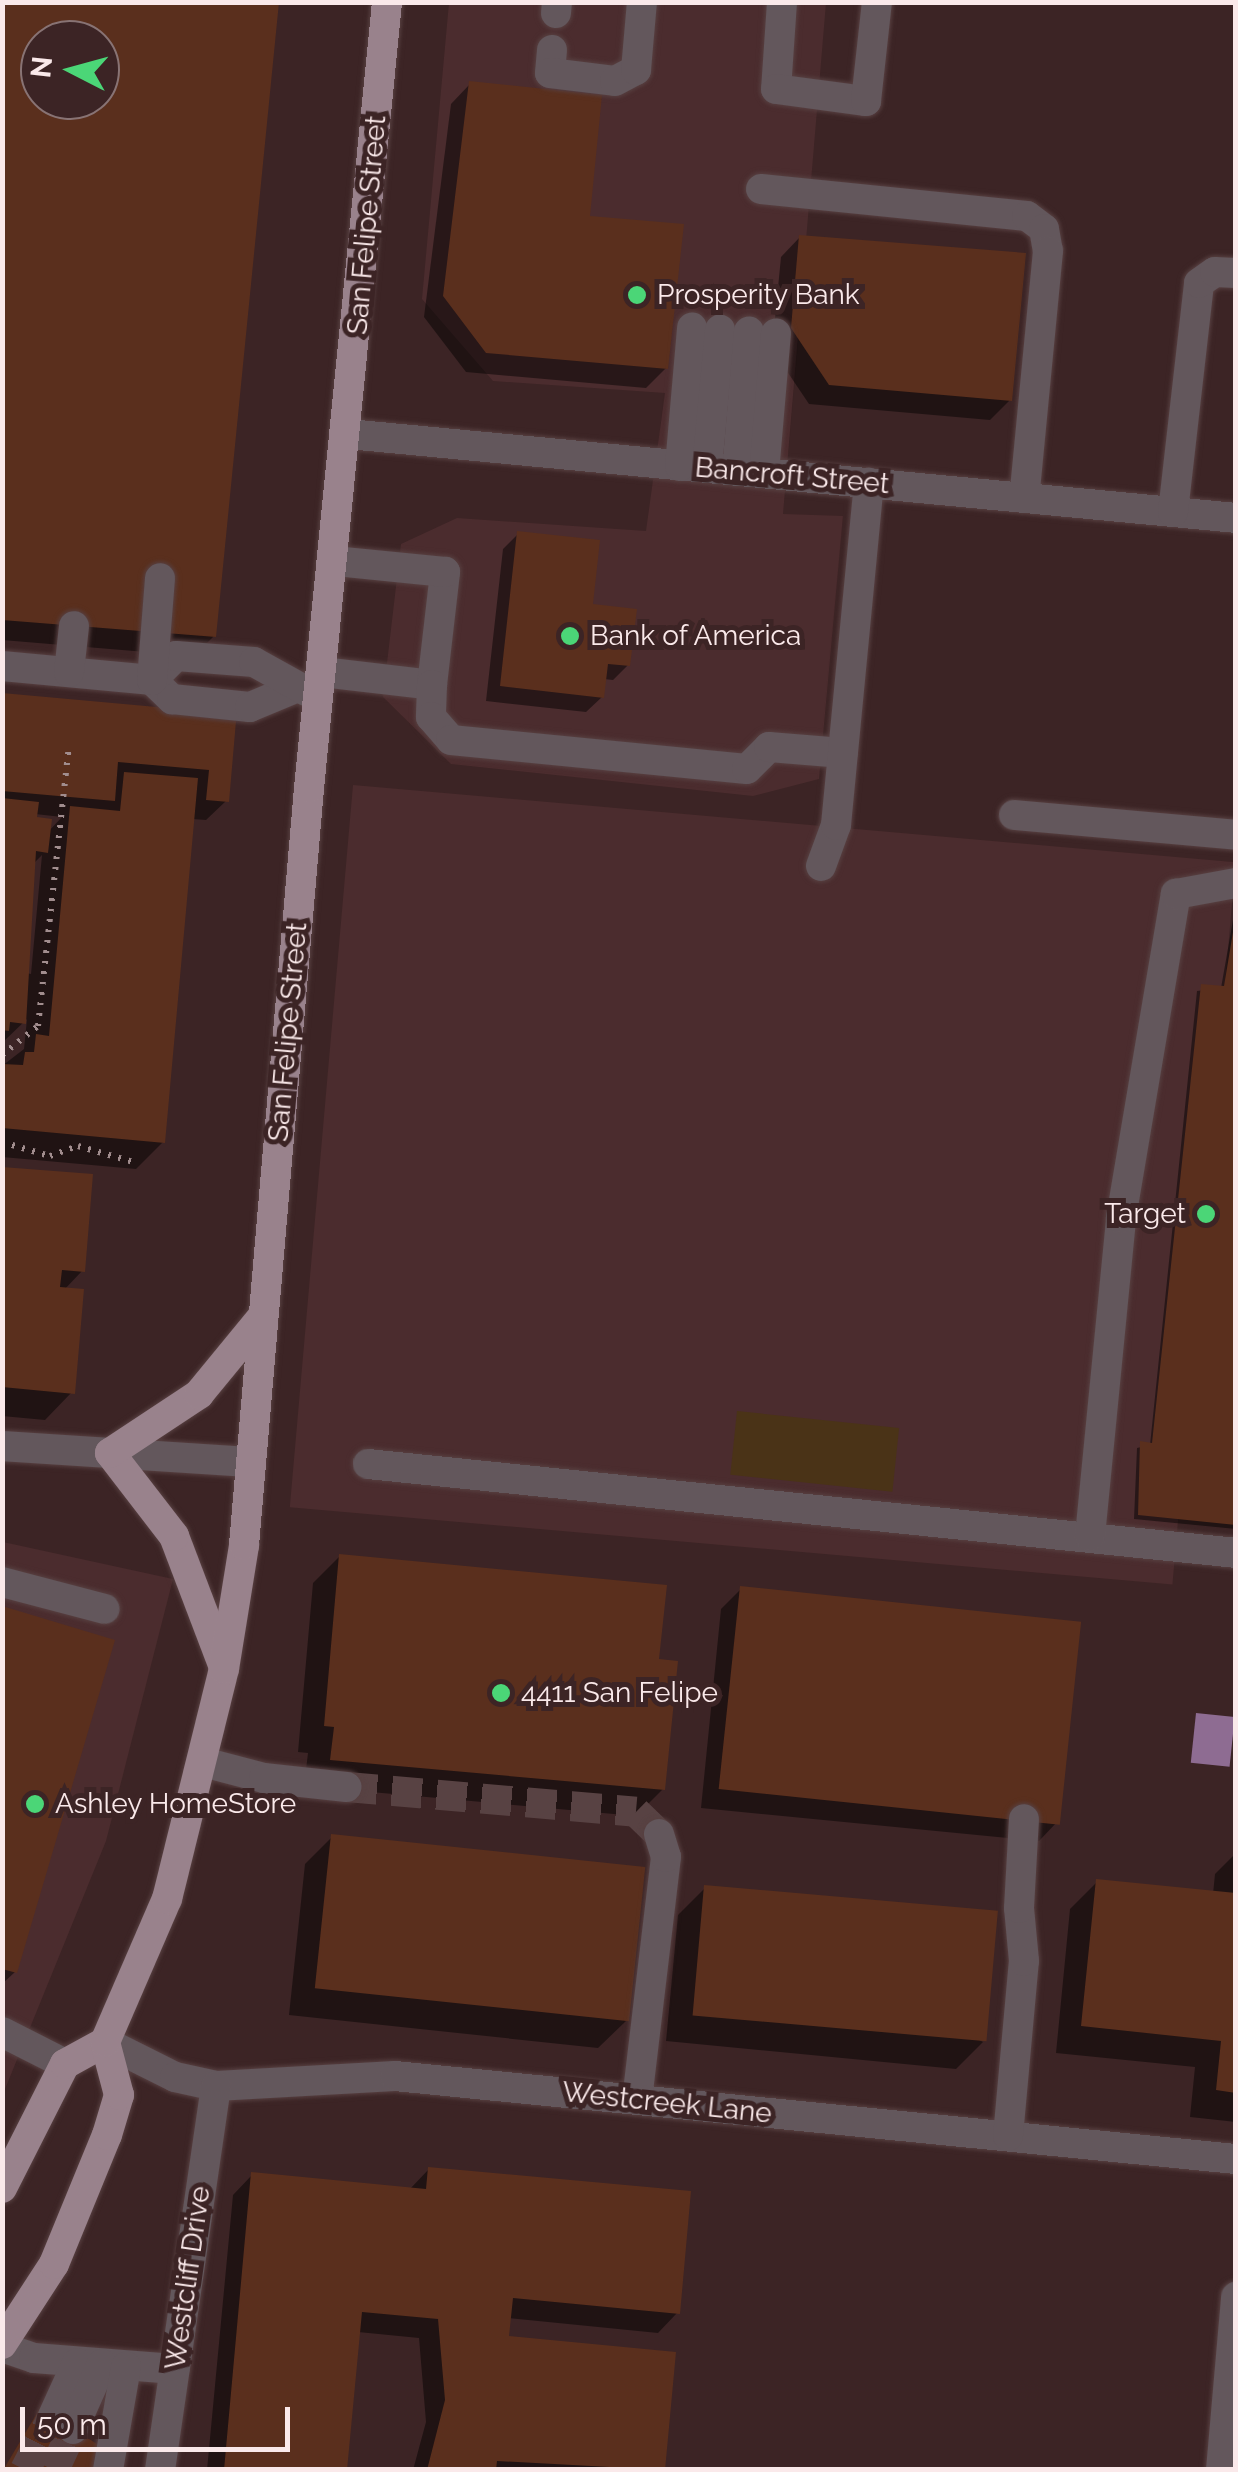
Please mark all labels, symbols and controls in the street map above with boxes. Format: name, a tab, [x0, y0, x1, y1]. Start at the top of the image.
north arrow	[20, 20, 120, 120]
text: N	[24, 55, 59, 79]
street label: San Felipe Street	[341, 114, 393, 336]
place label: Prosperity Bank	[657, 278, 860, 312]
marker: Prosperity Bank	[626, 284, 648, 306]
street label: Bancroft Street	[694, 451, 890, 501]
place label: Bank of America	[590, 619, 803, 653]
marker: Bank of America	[559, 625, 581, 647]
street label: San Felipe Street	[262, 921, 314, 1143]
place label: Target	[1104, 1197, 1186, 1231]
marker: Target	[1195, 1203, 1217, 1225]
place label: 4411 San Felipe	[521, 1676, 718, 1710]
marker: 4411 San Felipe	[490, 1682, 512, 1704]
place label: Ashley HomeStore	[55, 1787, 297, 1821]
marker: Ashley HomeStore	[24, 1793, 46, 1815]
street label: Westcreek Lane	[561, 2075, 773, 2131]
street label: Westcliff Drive	[158, 2184, 218, 2372]
scale bar	[25, 2387, 295, 2449]
text: 50 m	[37, 2407, 107, 2442]

